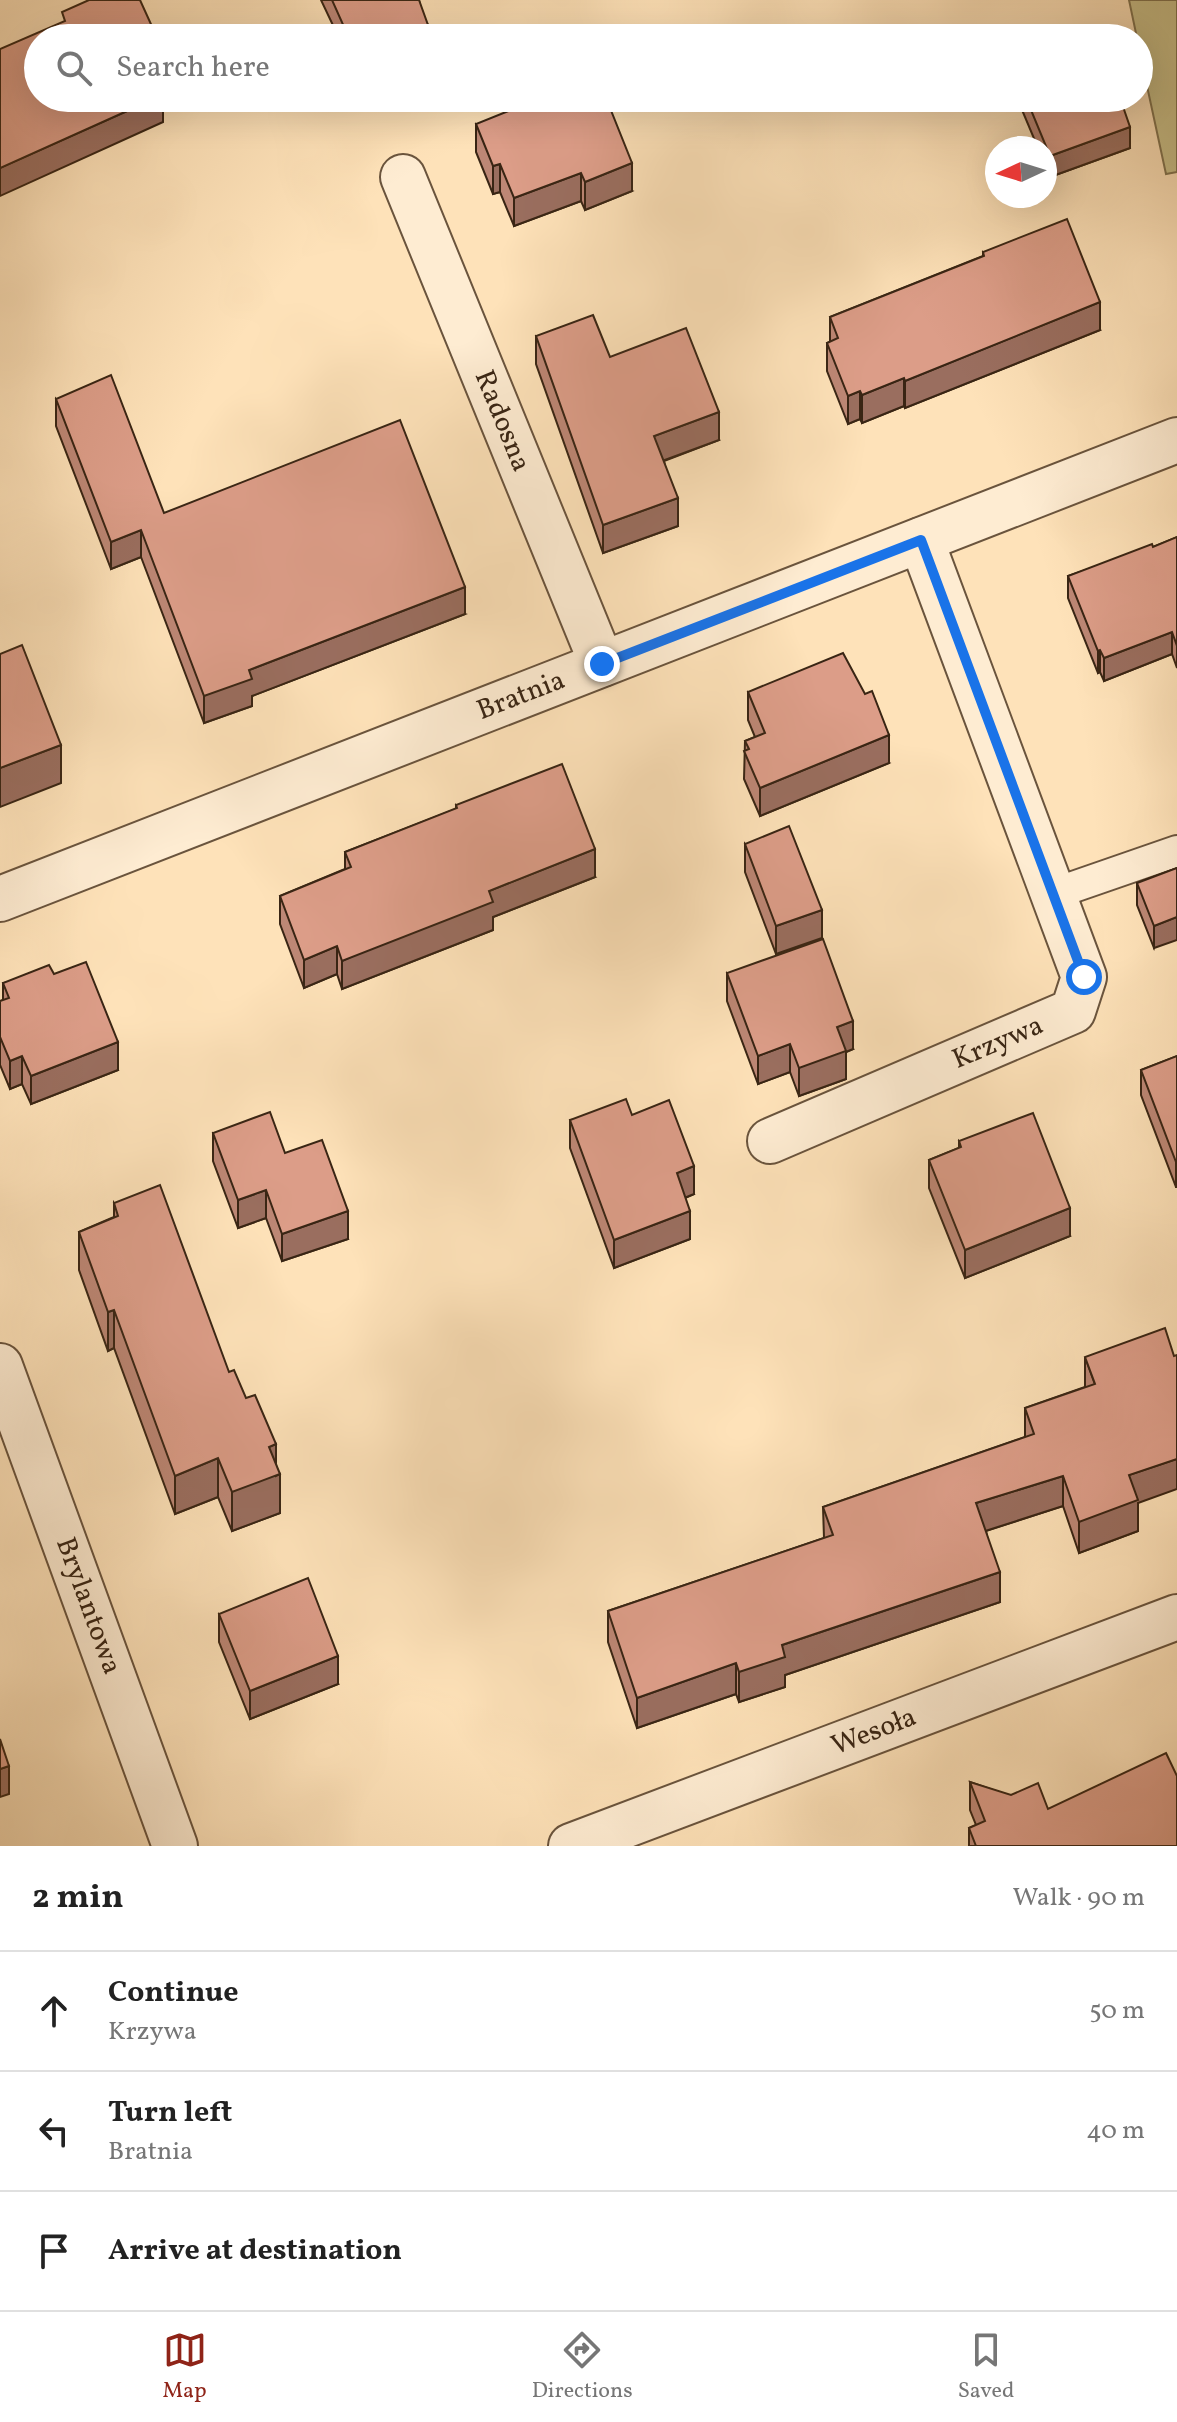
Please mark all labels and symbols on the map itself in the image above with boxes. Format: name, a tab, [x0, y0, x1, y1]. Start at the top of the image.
north arrow	[985, 136, 1057, 208]
street label: Radosna	[464, 364, 540, 478]
route end	[584, 646, 620, 682]
street label: Bratnia	[471, 661, 571, 731]
route start	[1066, 959, 1102, 995]
street label: Krzywa	[946, 1006, 1050, 1080]
street label: Brylantowa	[45, 1532, 131, 1680]
street label: Wesoła	[826, 1698, 922, 1766]

